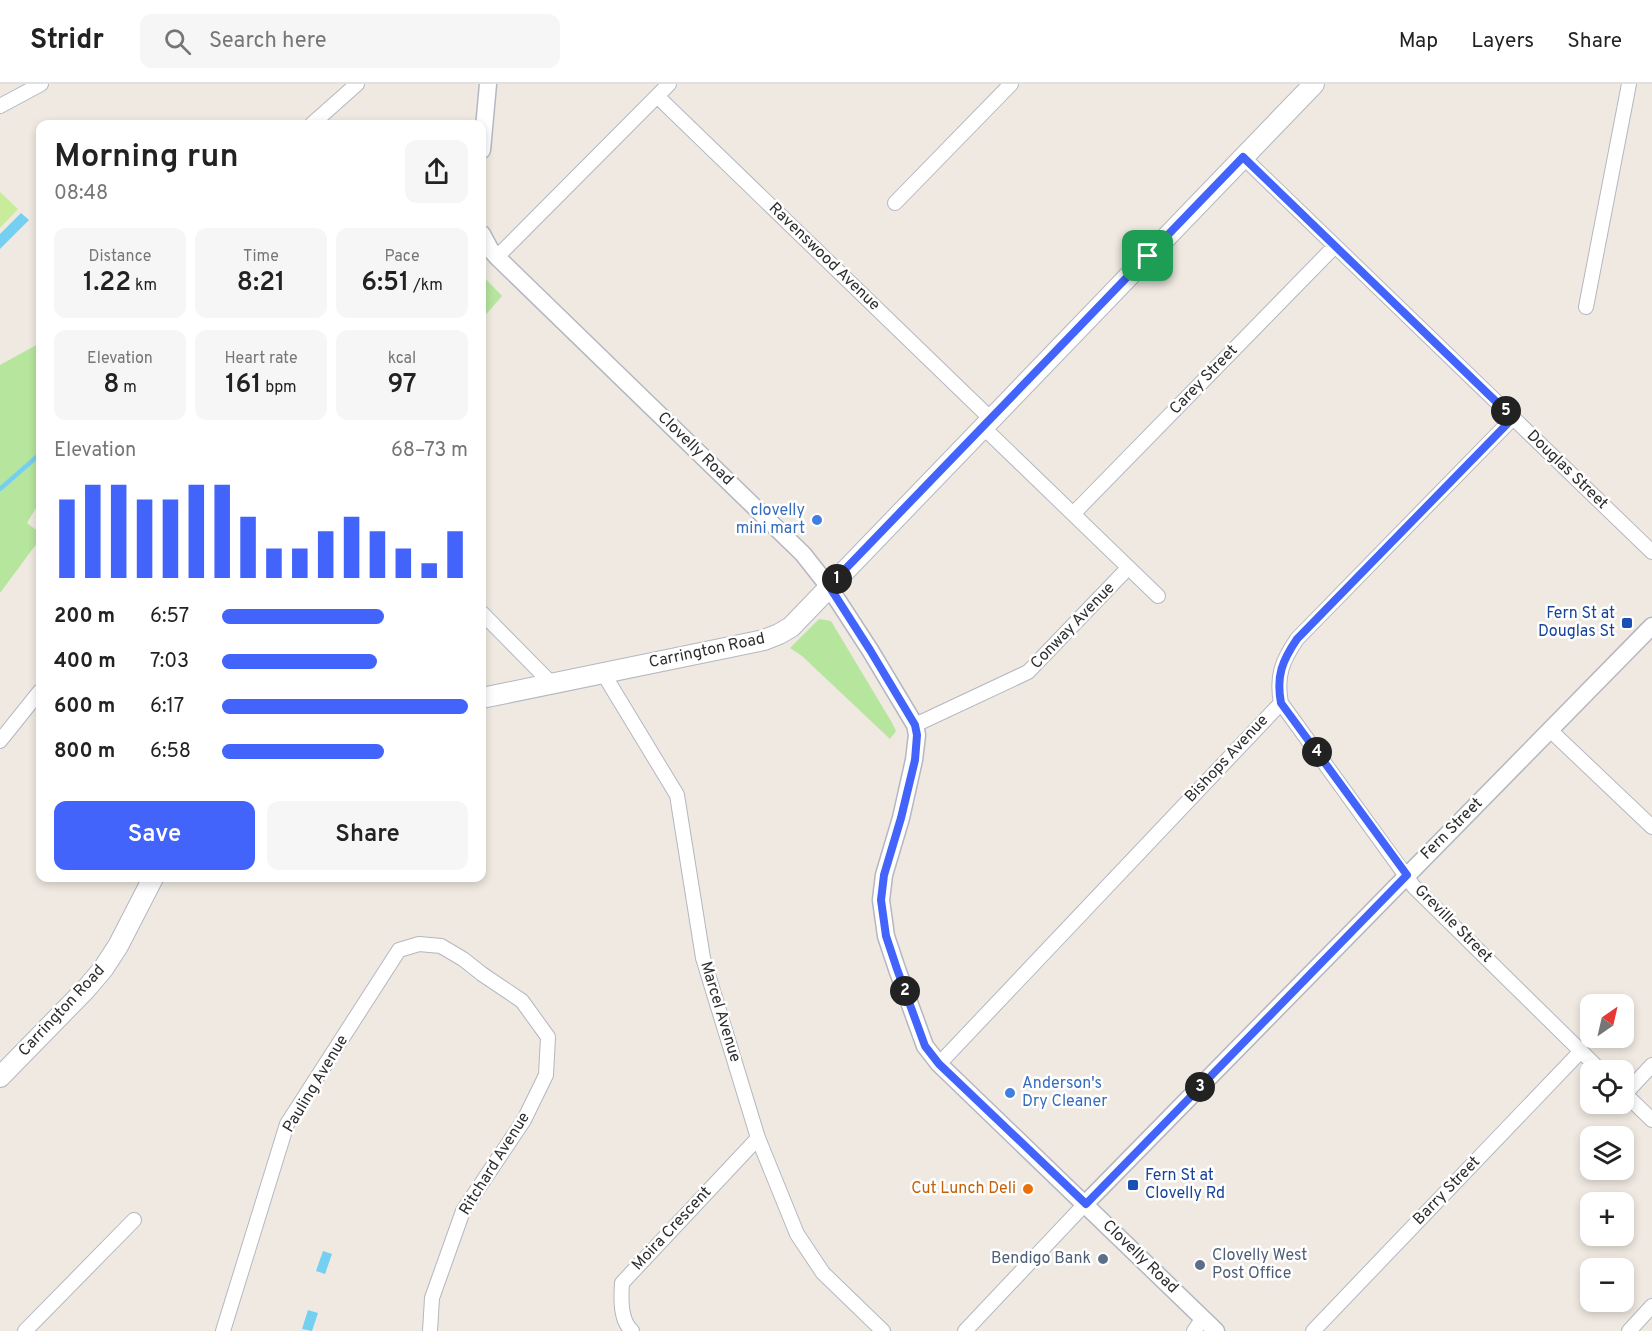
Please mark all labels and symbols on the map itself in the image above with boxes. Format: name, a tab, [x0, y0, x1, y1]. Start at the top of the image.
street label: Ravenswood Avenue	[764, 199, 884, 315]
pin	[1122, 230, 1173, 281]
street label: Carey Street	[1166, 341, 1242, 419]
pin: 5	[1491, 396, 1521, 426]
street label: Clovelly Road	[653, 408, 737, 490]
street label: Douglas Street	[1522, 426, 1612, 514]
place label: clovelly mini mart	[736, 501, 805, 539]
marker: clovelly mini mart	[810, 513, 824, 527]
pin: 1	[822, 564, 852, 594]
street label: Conway Avenue	[1027, 578, 1119, 674]
place label: Fern St at Douglas St	[1538, 604, 1615, 642]
marker: Fern St at Douglas St	[1620, 616, 1634, 630]
street label: Carrington Road	[647, 629, 767, 673]
street label: Bishops Avenue	[1181, 711, 1273, 807]
pin: 4	[1302, 737, 1332, 767]
street label: Fern Street	[1417, 794, 1487, 864]
street label: Greville Street	[1410, 881, 1496, 967]
street label: Marcel Avenue	[695, 959, 745, 1065]
street label: Carrington Road	[14, 961, 110, 1061]
pin: 2	[890, 976, 920, 1006]
north arrow	[1580, 994, 1634, 1048]
street label: Pauling Avenue	[279, 1032, 353, 1136]
pin: 3	[1185, 1072, 1215, 1102]
place label: Anderson's Dry Cleaner	[1022, 1074, 1108, 1112]
marker: Anderson's Dry Cleaner	[1003, 1086, 1017, 1100]
street label: Ritchard Avenue	[455, 1109, 535, 1219]
street label: Barry Street	[1409, 1152, 1485, 1230]
place label: Fern St at Clovelly Rd	[1145, 1166, 1225, 1204]
marker: Fern St at Clovelly Rd	[1126, 1178, 1140, 1192]
place label: Cut Lunch Deli	[911, 1179, 1016, 1199]
marker: Cut Lunch Deli	[1021, 1182, 1035, 1196]
street label: Moira Crescent	[628, 1183, 716, 1275]
street label: Clovelly Road	[1098, 1216, 1182, 1298]
place label: Clovelly West Post Office	[1212, 1246, 1307, 1284]
place label: Bendigo Bank	[991, 1249, 1091, 1269]
marker: Bendigo Bank	[1096, 1252, 1110, 1266]
marker: Clovelly West Post Office	[1193, 1258, 1207, 1272]

